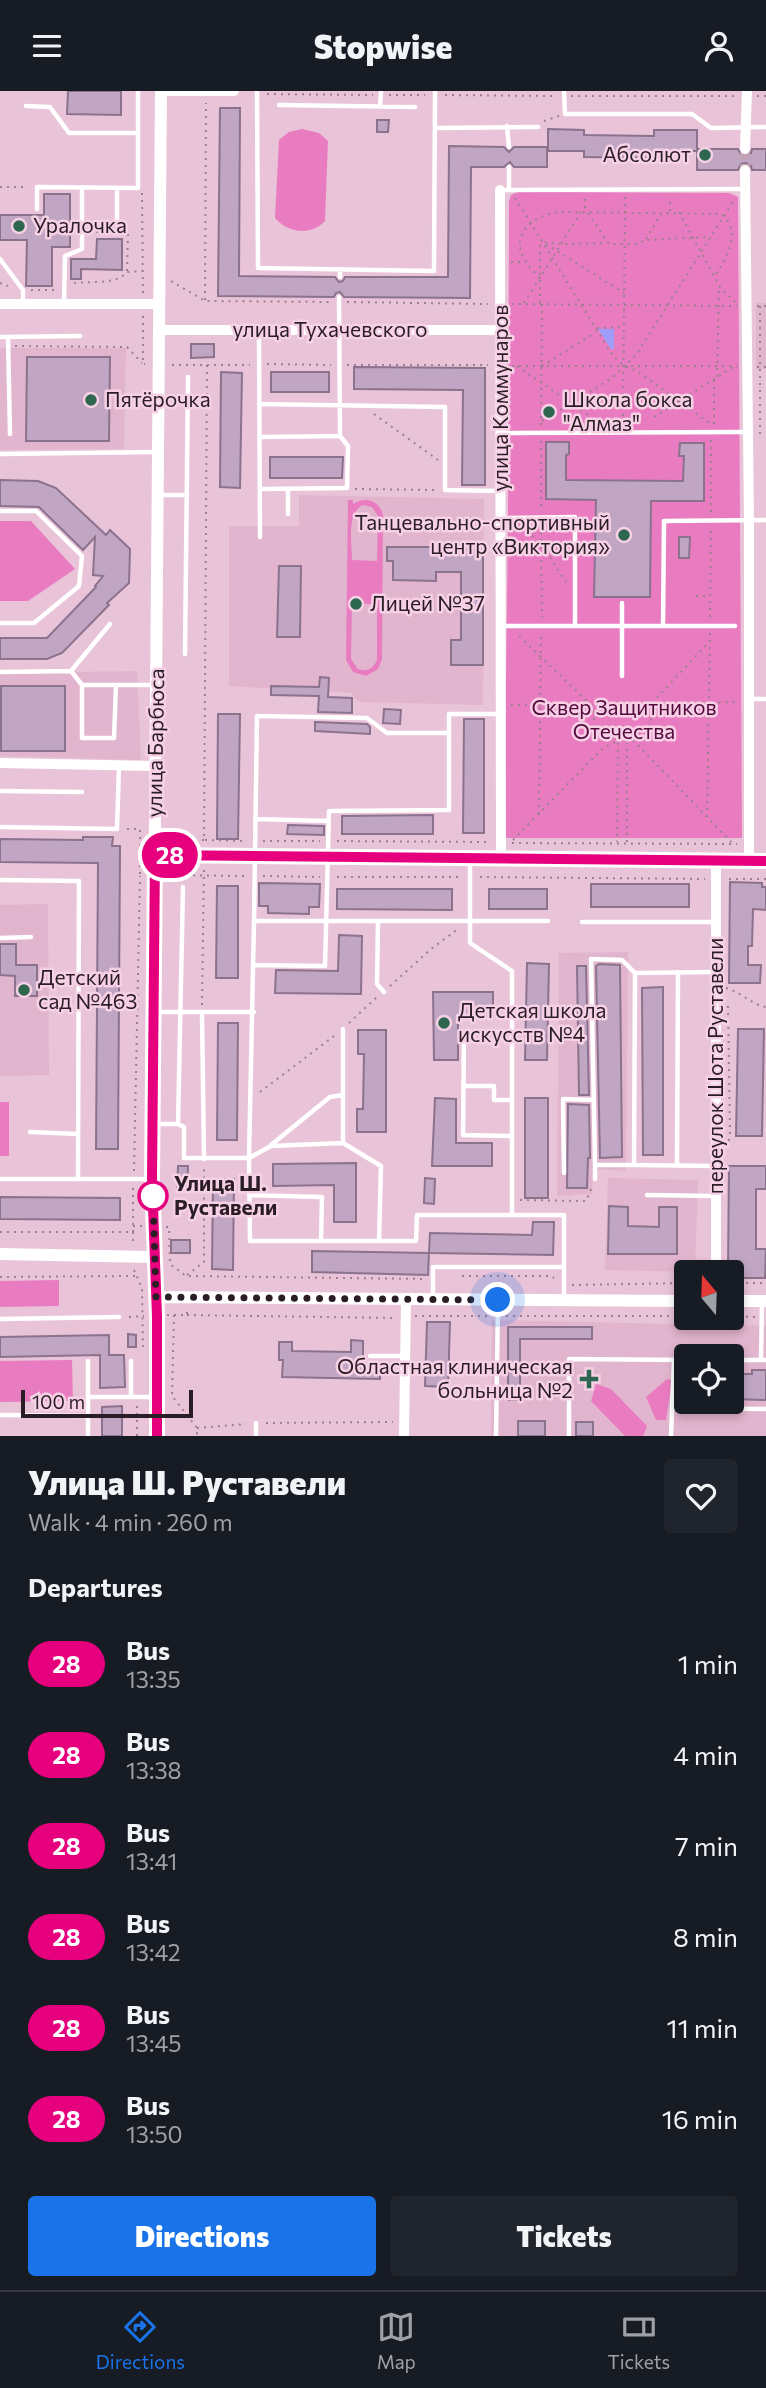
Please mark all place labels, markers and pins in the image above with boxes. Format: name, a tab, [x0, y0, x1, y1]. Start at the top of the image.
place label: Абсолют	[602, 141, 691, 166]
marker: Абсолют	[697, 147, 713, 163]
place label: Уралочка	[33, 212, 127, 237]
marker: Уралочка	[11, 218, 27, 234]
place label: Пятёрочка	[105, 386, 211, 411]
place label: Школа бокса "Алмаз"	[563, 386, 692, 435]
marker: Пятёрочка	[83, 392, 99, 408]
marker: Школа бокса "Алмаз"	[541, 404, 557, 420]
place label: Танцевально-спортивный центр «Виктория»	[355, 509, 610, 558]
marker: Танцевально-спортивный центр «Виктория»	[616, 527, 632, 543]
place label: Лицей №37	[370, 590, 485, 615]
marker: Лицей №37	[348, 596, 364, 612]
place label: Детский сад №463	[38, 964, 137, 1013]
marker: Детский сад №463	[16, 982, 32, 998]
place label: Детская школа искусств №4	[458, 997, 606, 1046]
marker: Детская школа искусств №4	[436, 1015, 452, 1031]
place label: Улица Ш. Руставели	[174, 1170, 277, 1219]
marker: Улица Ш. Руставели	[138, 1181, 168, 1211]
place label: Областная клиническая больница №2	[337, 1353, 573, 1402]
marker: Областная клиническая больница №2	[579, 1369, 599, 1389]

